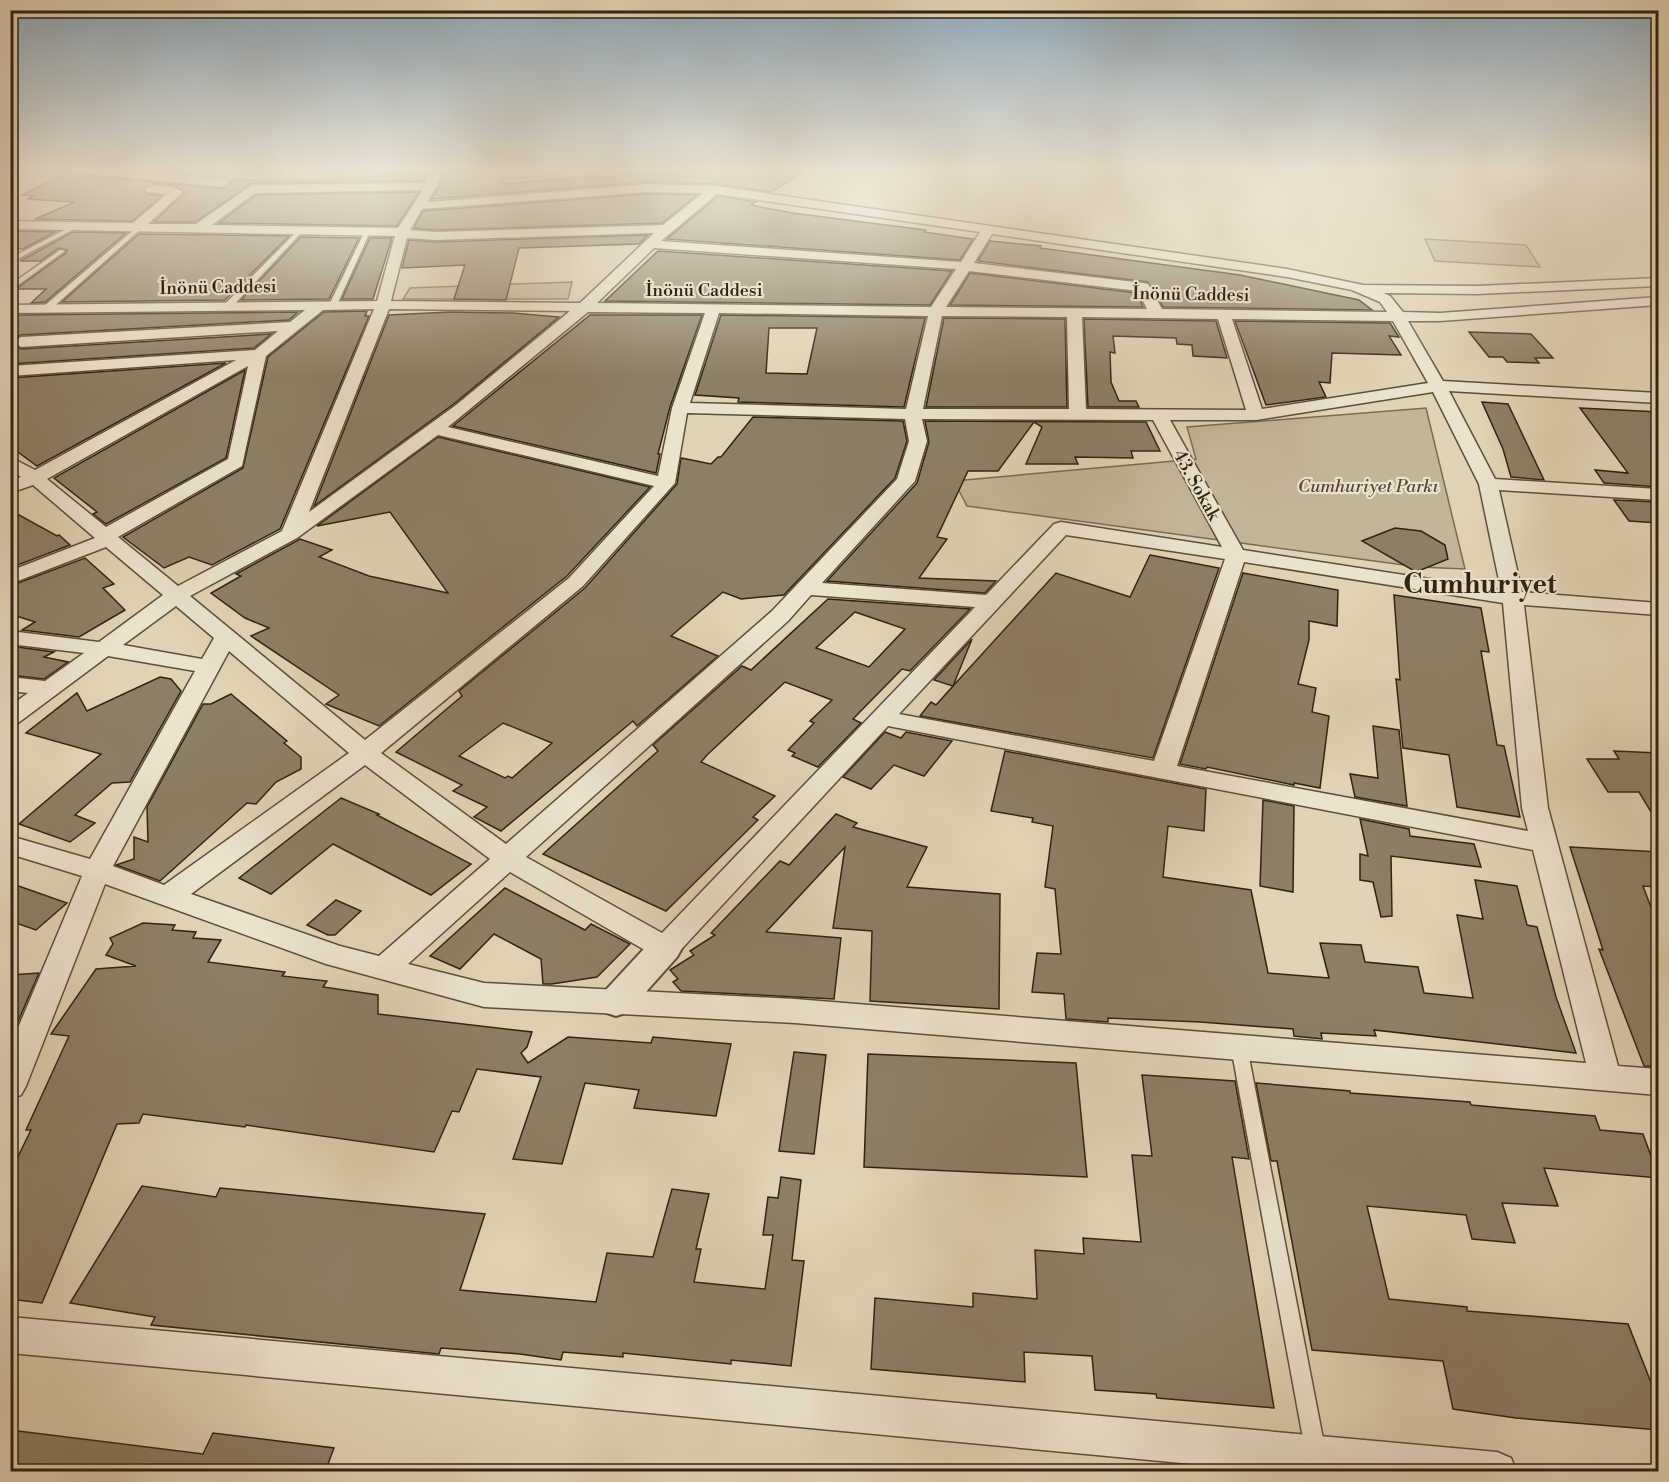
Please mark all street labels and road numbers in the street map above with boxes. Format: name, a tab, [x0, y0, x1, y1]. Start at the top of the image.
street label: İnönü Caddesi	[159, 275, 277, 300]
street label: İnönü Caddesi	[645, 279, 763, 302]
street label: İnönü Caddesi	[1132, 282, 1250, 307]
street label: 43. Sokak	[1168, 446, 1226, 526]

